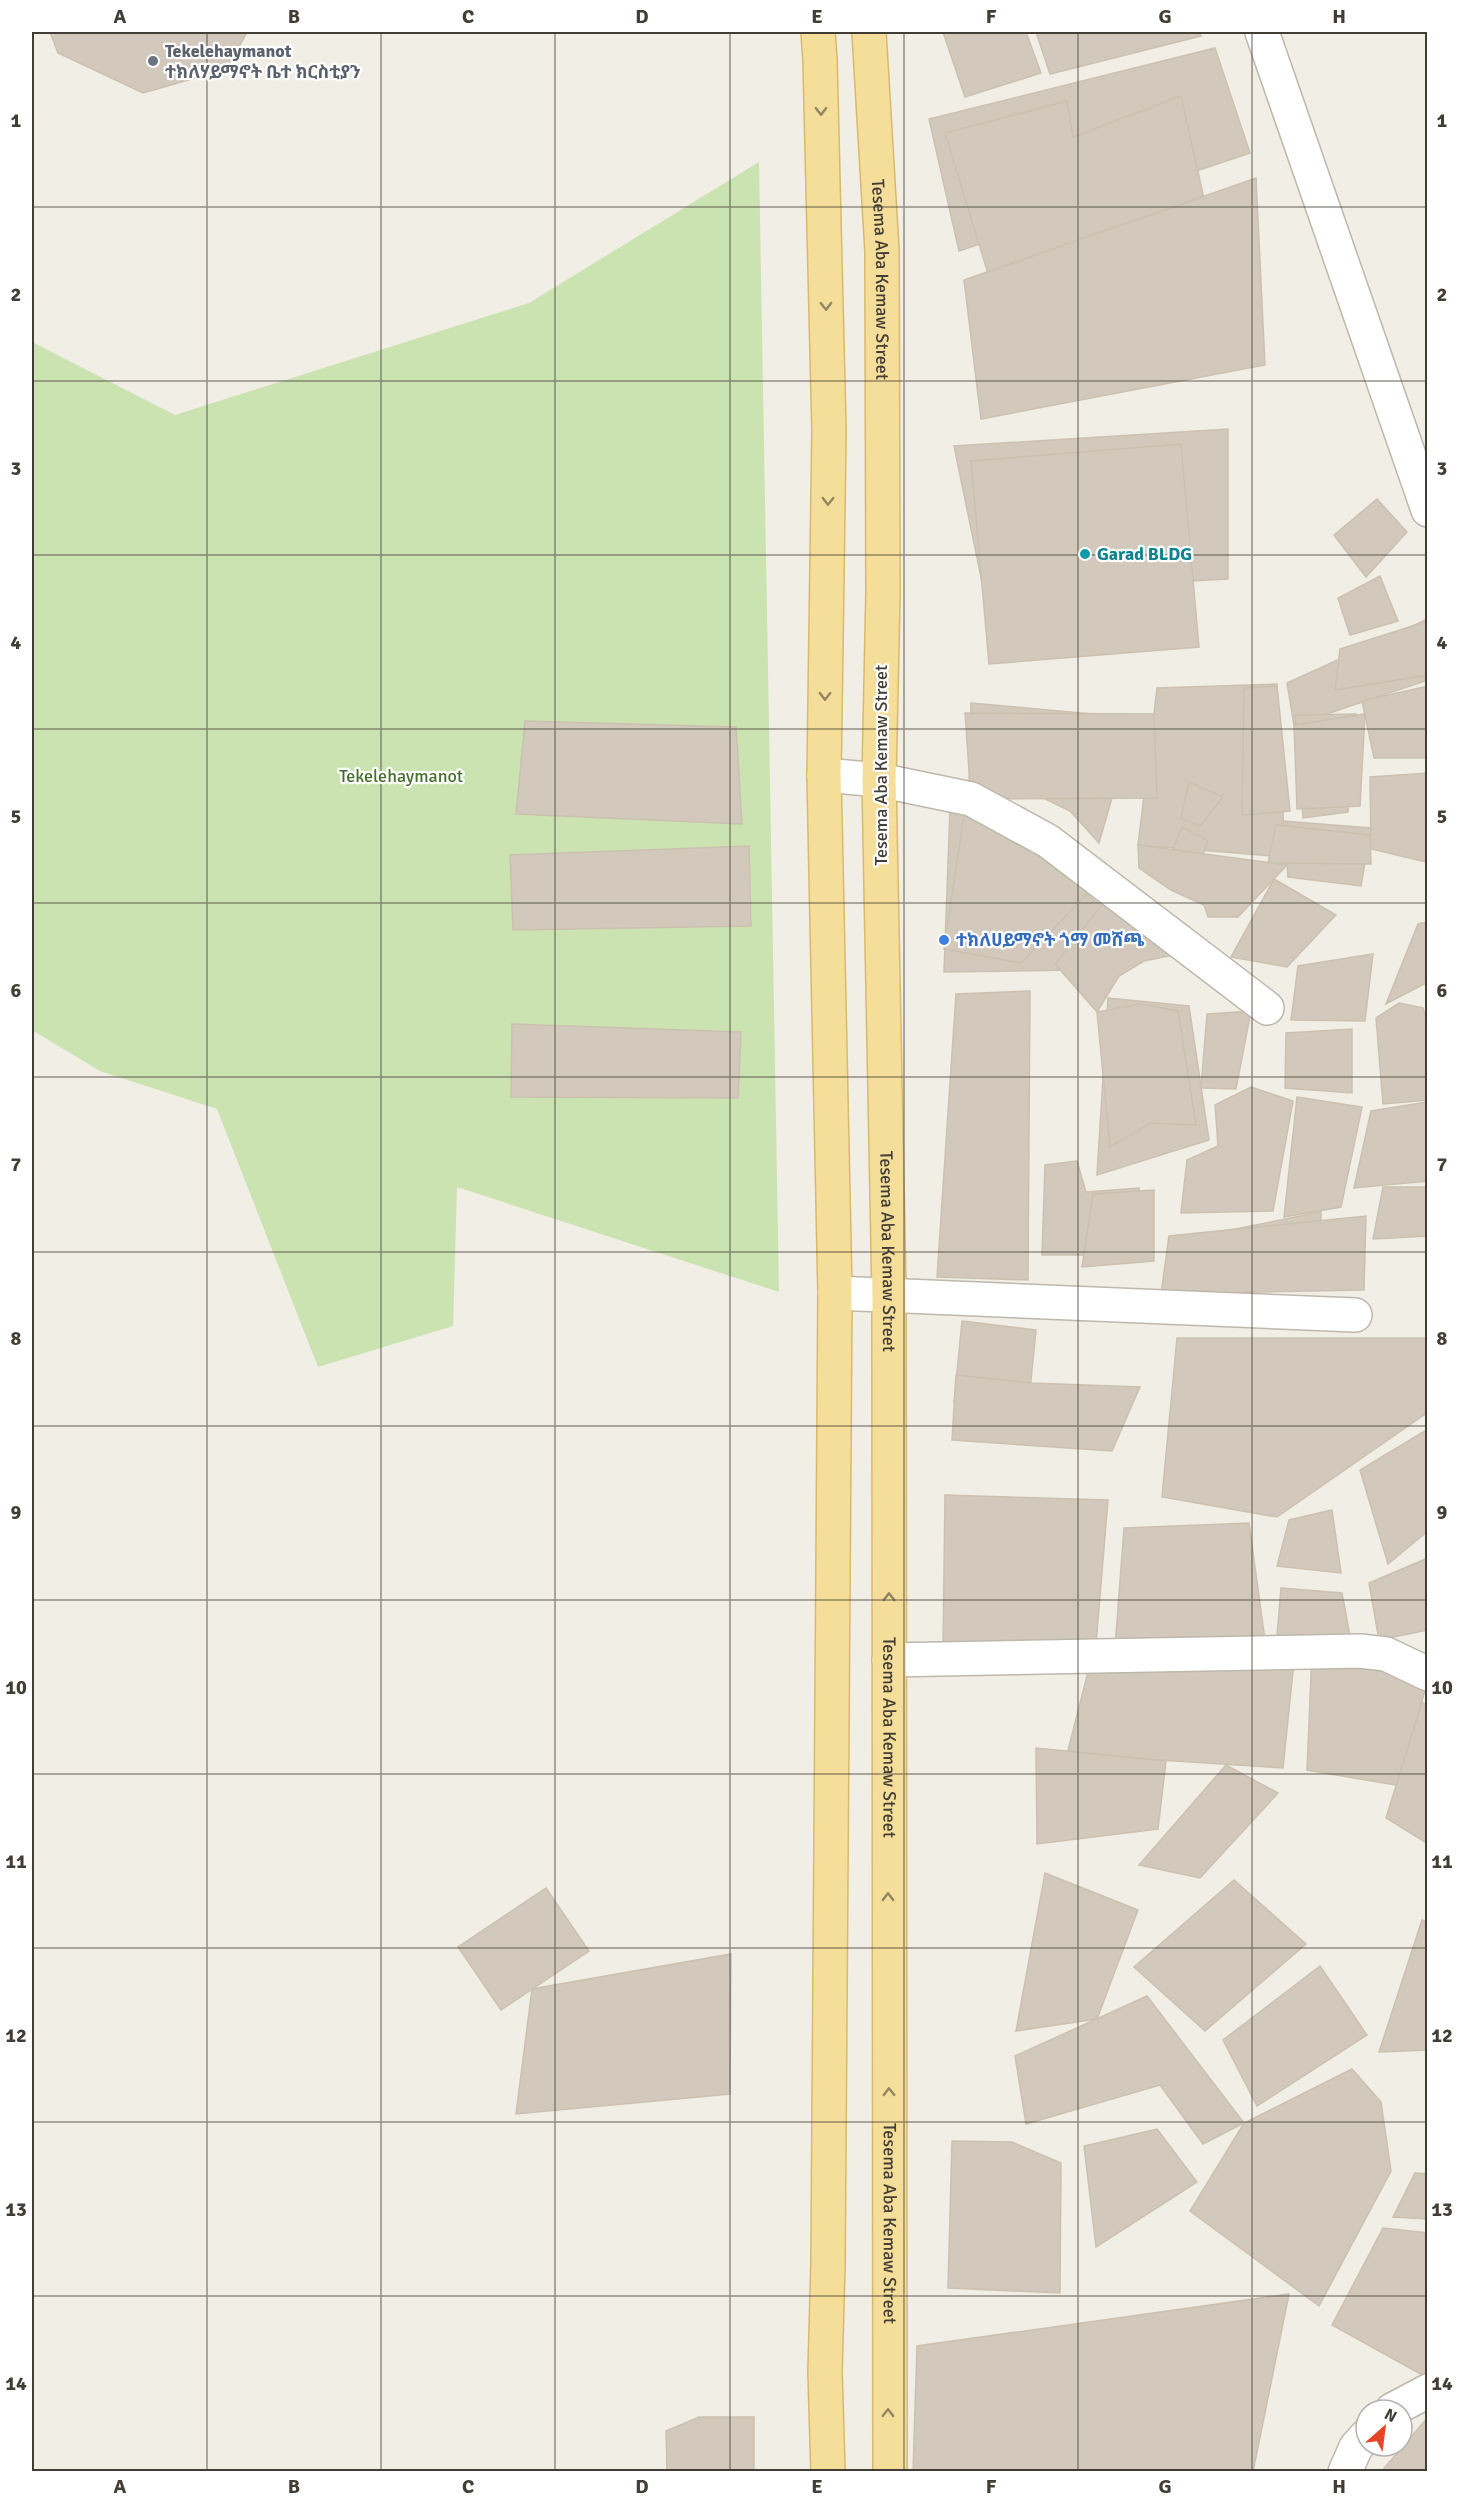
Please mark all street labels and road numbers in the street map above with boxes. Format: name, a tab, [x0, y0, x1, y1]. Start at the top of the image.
street label: Tesema Aba Kemaw Street	[867, 179, 893, 380]
street label: Tesema Aba Kemaw Street	[870, 665, 892, 865]
street label: Tesema Aba Kemaw Street	[875, 1151, 900, 1352]
street label: Tesema Aba Kemaw Street	[878, 1637, 900, 1838]
street label: Tesema Aba Kemaw Street	[879, 2123, 901, 2324]

